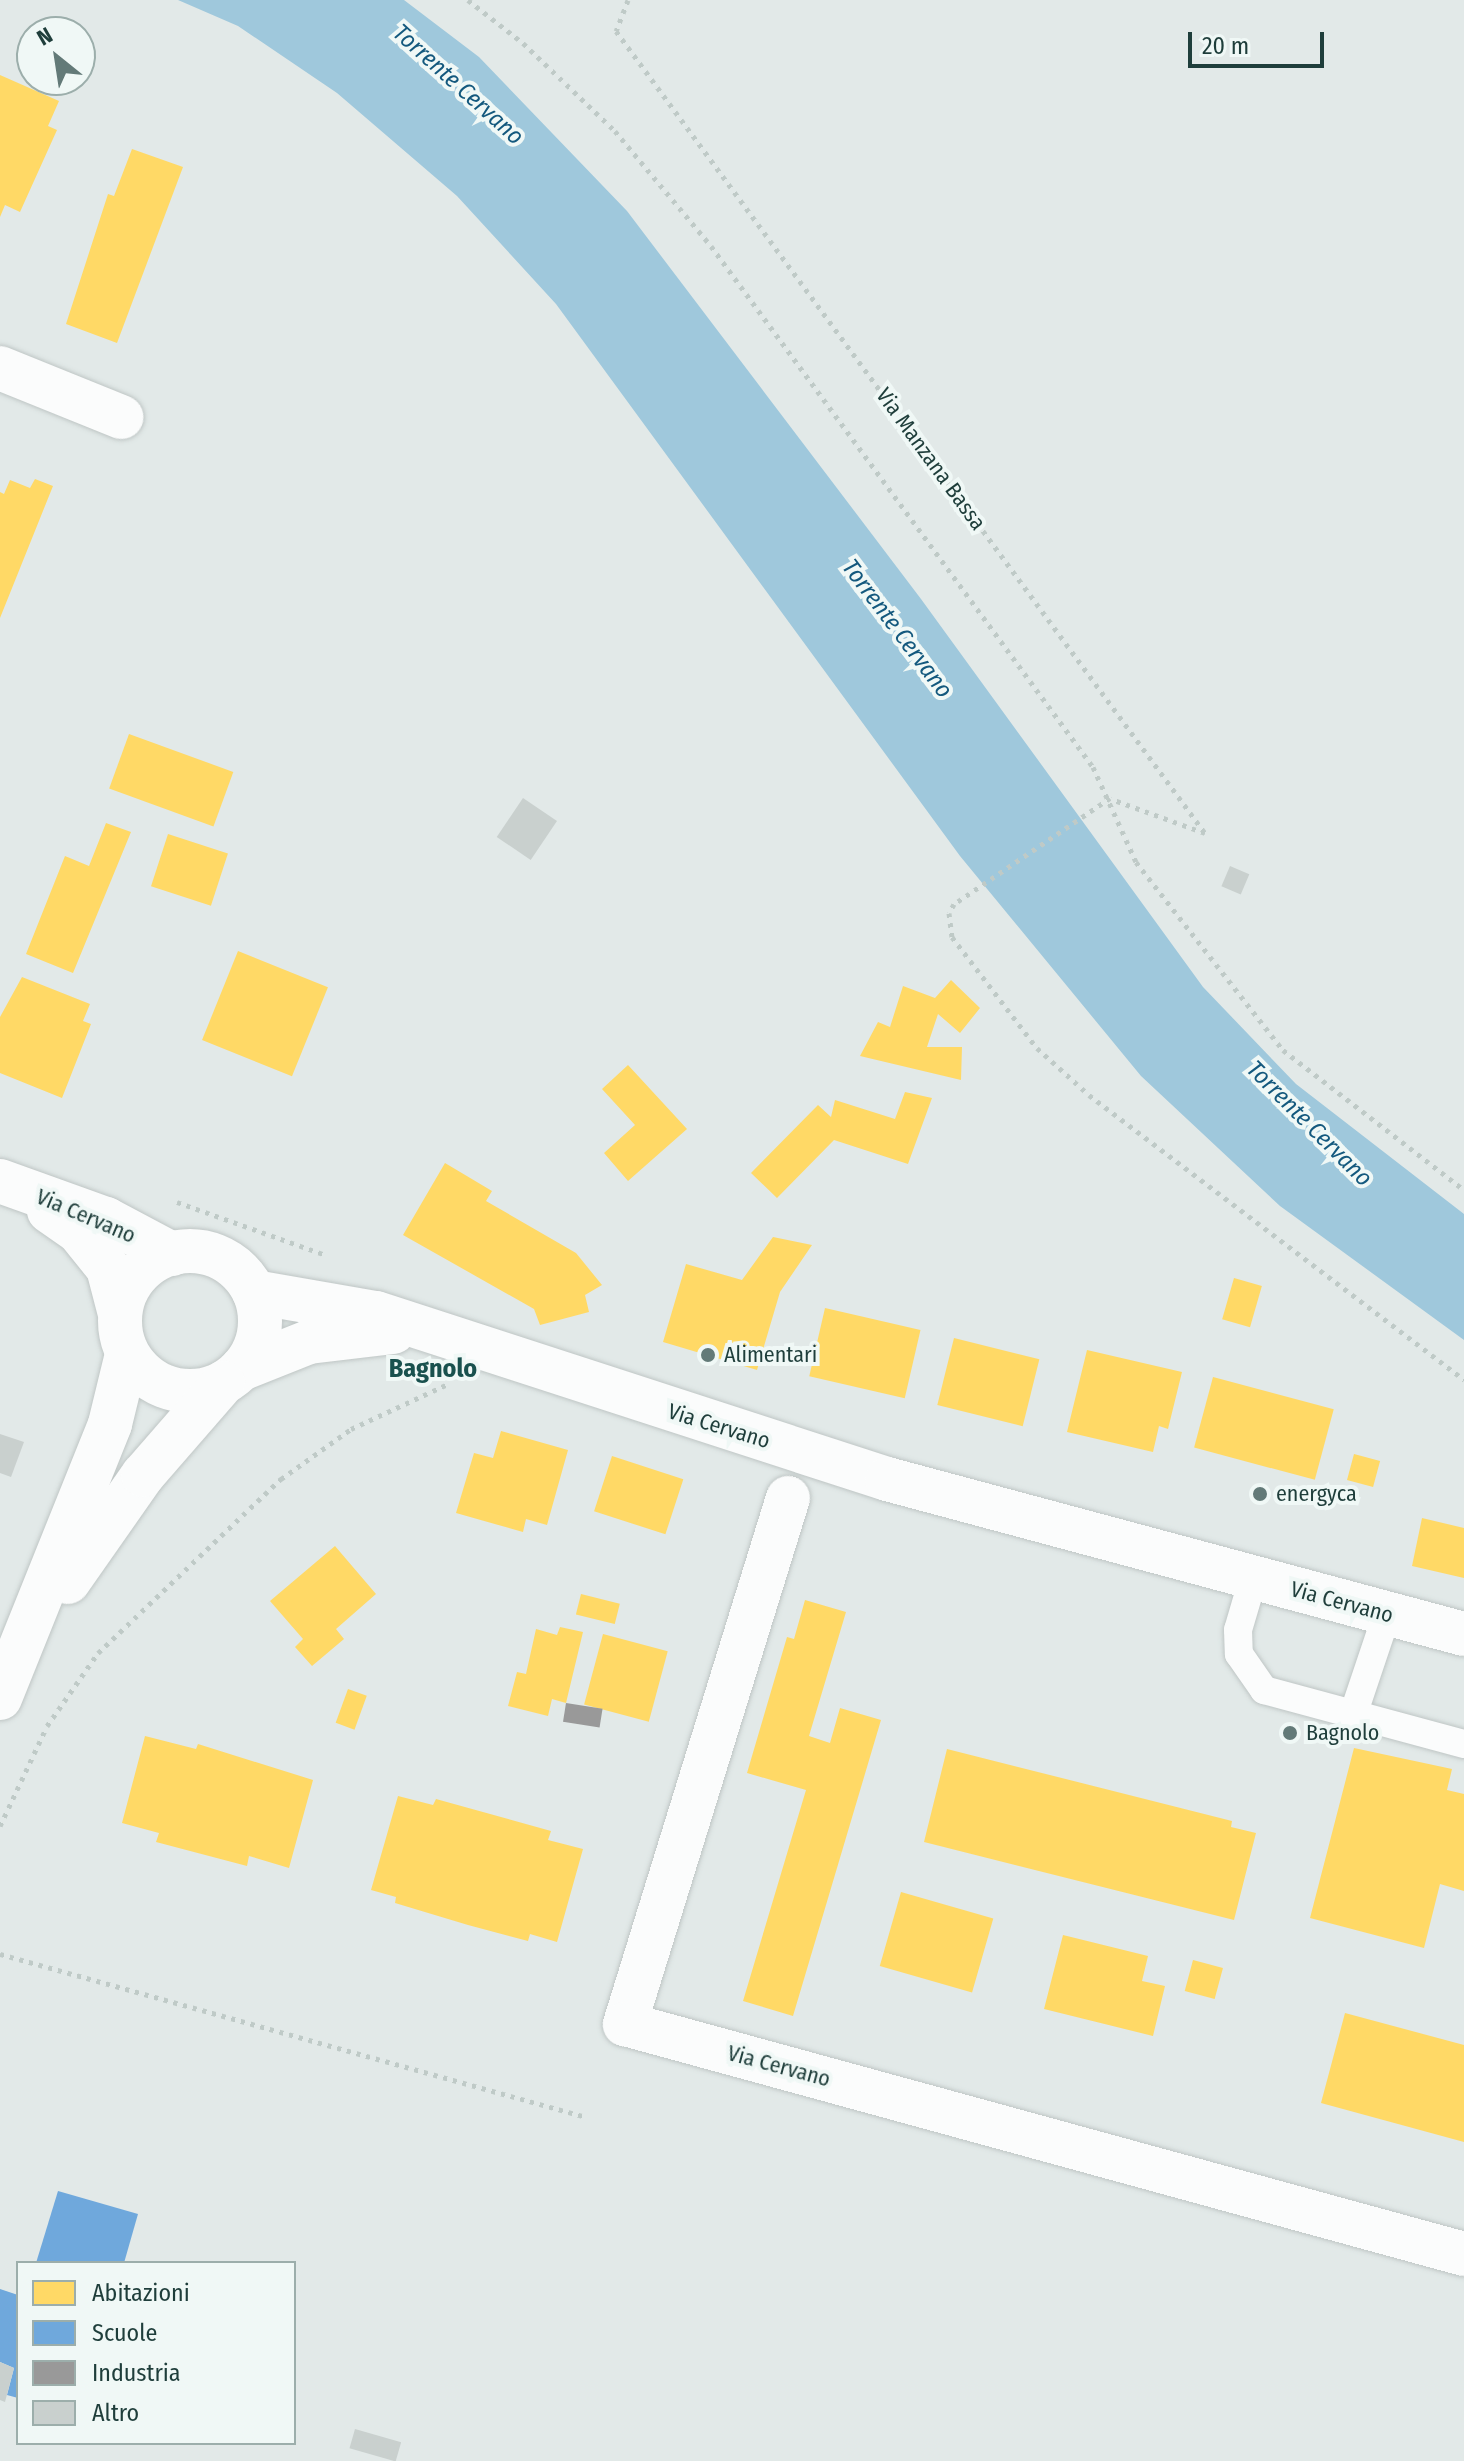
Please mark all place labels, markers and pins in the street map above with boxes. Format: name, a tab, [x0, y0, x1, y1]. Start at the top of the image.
place label: Alimentari	[724, 1342, 817, 1368]
marker: Alimentari	[699, 1346, 717, 1364]
place label: energyca	[1276, 1481, 1357, 1507]
marker: energyca	[1251, 1485, 1269, 1503]
place label: Bagnolo	[1306, 1720, 1379, 1746]
marker: Bagnolo	[1281, 1724, 1299, 1742]

